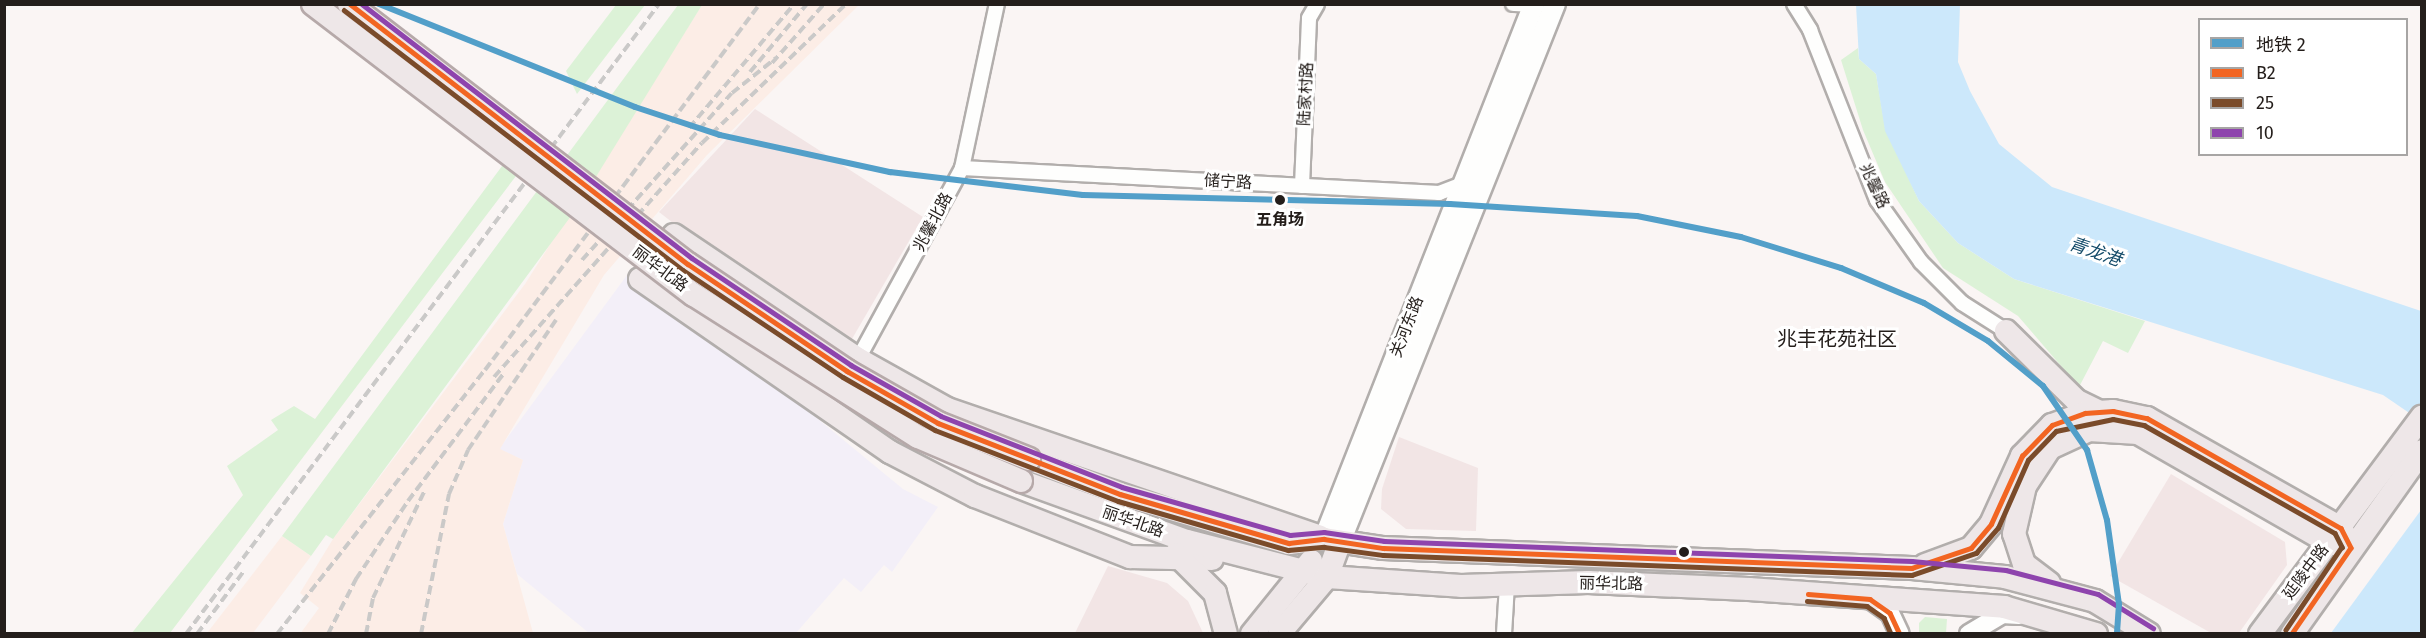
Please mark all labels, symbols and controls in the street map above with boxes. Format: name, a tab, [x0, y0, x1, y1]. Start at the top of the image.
legend	[2198, 18, 2408, 156]
text: 地铁 2	[2256, 34, 2306, 56]
street label: 陆家村路	[1295, 62, 1317, 126]
text: B2	[2256, 62, 2276, 84]
text: 25	[2256, 92, 2274, 114]
text: 10	[2256, 122, 2274, 144]
street label: 兆馨路	[1855, 160, 1893, 212]
street label: 储宁路	[1204, 171, 1252, 193]
street label: 兆馨北路	[910, 189, 956, 255]
marker: 五角场	[1271, 191, 1289, 209]
place label: 五角场	[1256, 210, 1304, 230]
water label: 青龙港	[2066, 233, 2124, 271]
street label: 丽华北路	[629, 242, 691, 296]
street label: 关河东路	[1387, 294, 1427, 360]
district label: 兆丰花苑社区	[1777, 327, 1897, 351]
street label: 丽华北路	[1100, 503, 1166, 541]
street label: 延陵中路	[2279, 541, 2333, 603]
unlabelled marker	[1678, 546, 1690, 558]
street label: 丽华北路	[1579, 574, 1643, 594]

